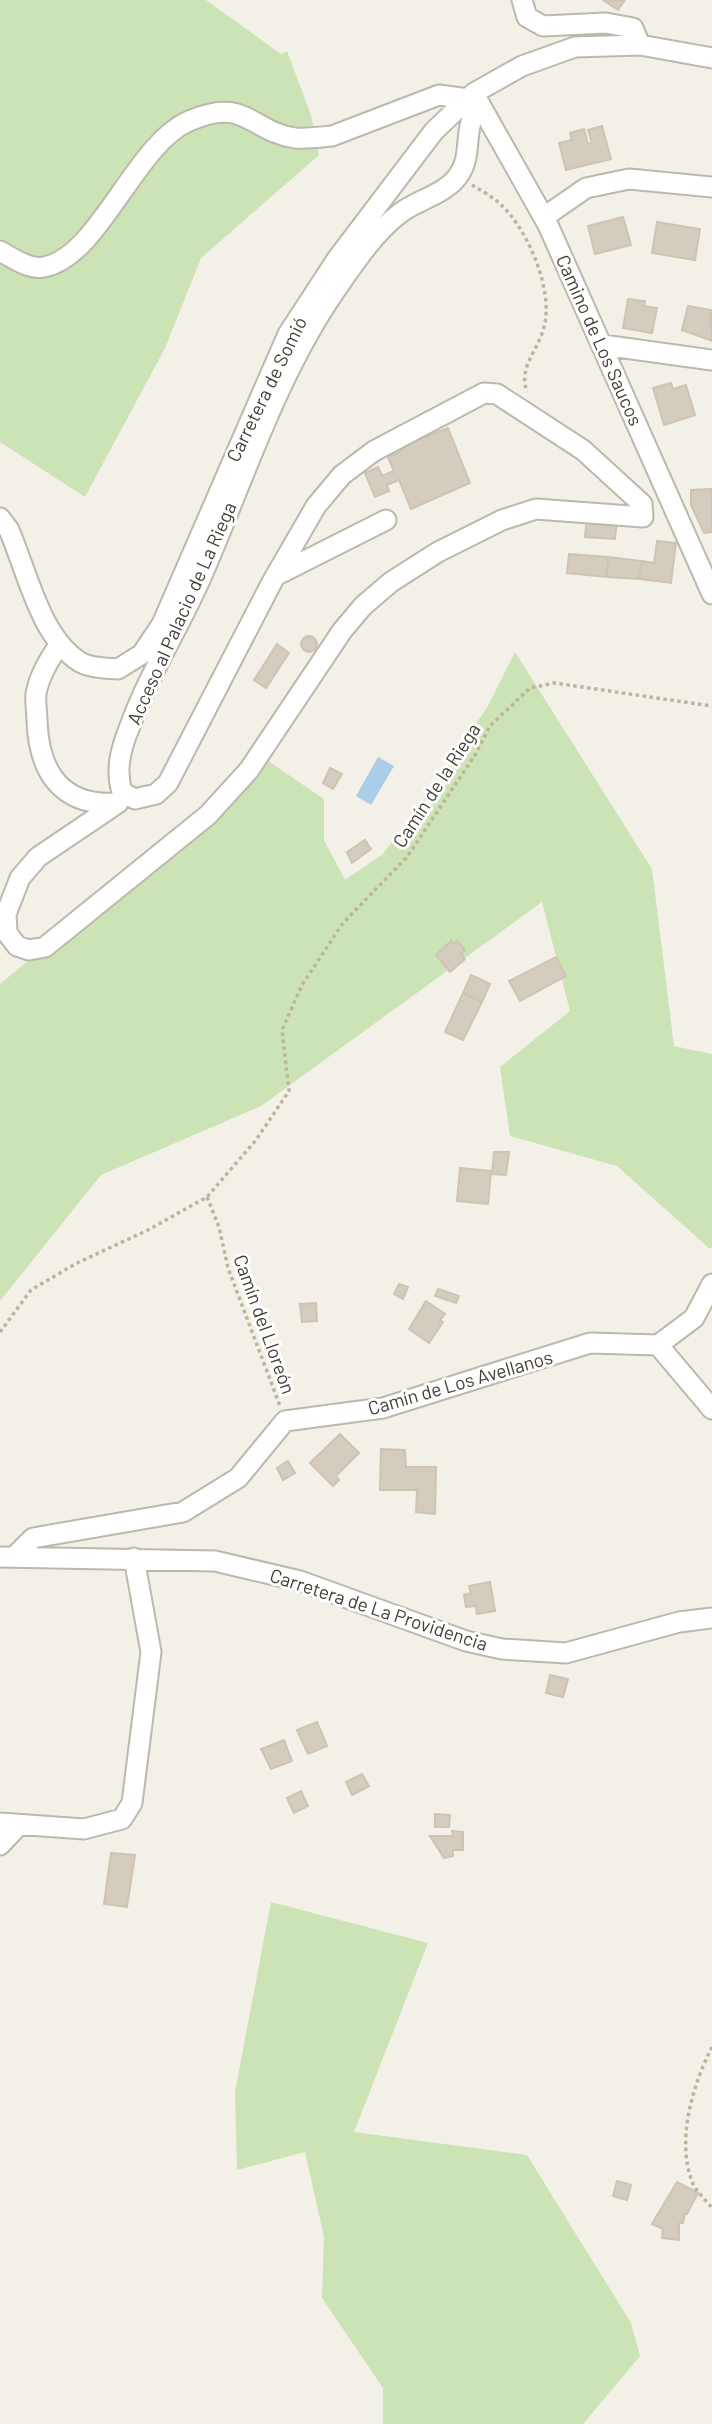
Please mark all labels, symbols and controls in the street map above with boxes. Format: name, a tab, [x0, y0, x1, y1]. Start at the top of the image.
street label: Camino de Los Saucos	[552, 251, 648, 429]
street label: Carretera de Somió	[221, 313, 311, 465]
street label: Acceso al Palacio de La Riega	[121, 498, 241, 728]
street label: Camín de la Riega	[387, 719, 485, 851]
street label: Camín del Lloreón	[229, 1251, 301, 1397]
street label: Camín de Los Avellanos	[365, 1345, 555, 1419]
street label: Carretera de La Providencia	[267, 1563, 491, 1655]

